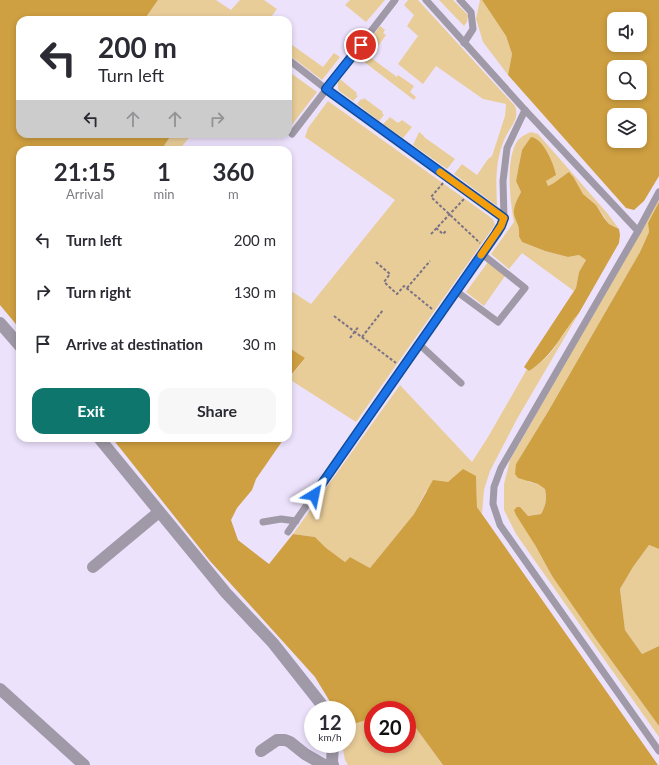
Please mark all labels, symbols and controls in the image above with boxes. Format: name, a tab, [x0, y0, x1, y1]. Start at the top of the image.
map controls	[607, 12, 647, 148]
button: sound	[607, 12, 647, 52]
pin	[344, 28, 378, 62]
text: 200 m	[98, 30, 177, 64]
icon: left	[32, 32, 84, 84]
icon: arrive	[350, 34, 372, 56]
button: search	[607, 60, 647, 100]
text: Turn left	[98, 64, 164, 86]
icon: left	[80, 108, 102, 130]
icon: ahead	[122, 108, 144, 130]
icon: ahead	[164, 108, 186, 130]
icon: right	[206, 108, 228, 130]
button: layers	[607, 108, 647, 148]
text: 21:15	[54, 157, 116, 186]
text: 1	[157, 157, 171, 186]
text: 360	[212, 157, 254, 186]
text: Arrival	[66, 186, 103, 202]
text: min	[154, 186, 175, 202]
text: m	[228, 186, 239, 202]
icon: left	[32, 229, 54, 251]
text: Turn left	[66, 231, 122, 249]
text: 200 m	[234, 231, 276, 249]
icon: right	[32, 281, 54, 303]
text: Turn right	[66, 283, 131, 301]
text: 130 m	[234, 283, 276, 301]
icon: arrive	[32, 333, 54, 355]
text: Arrive at destination	[66, 335, 203, 353]
text: 30 m	[242, 335, 276, 353]
button: Exit	[32, 388, 150, 434]
button: Share	[158, 388, 276, 434]
position arrow	[293, 474, 335, 516]
speed limit sign: 20	[364, 701, 416, 753]
text: 12	[318, 710, 342, 734]
text: km/h	[318, 731, 342, 743]

